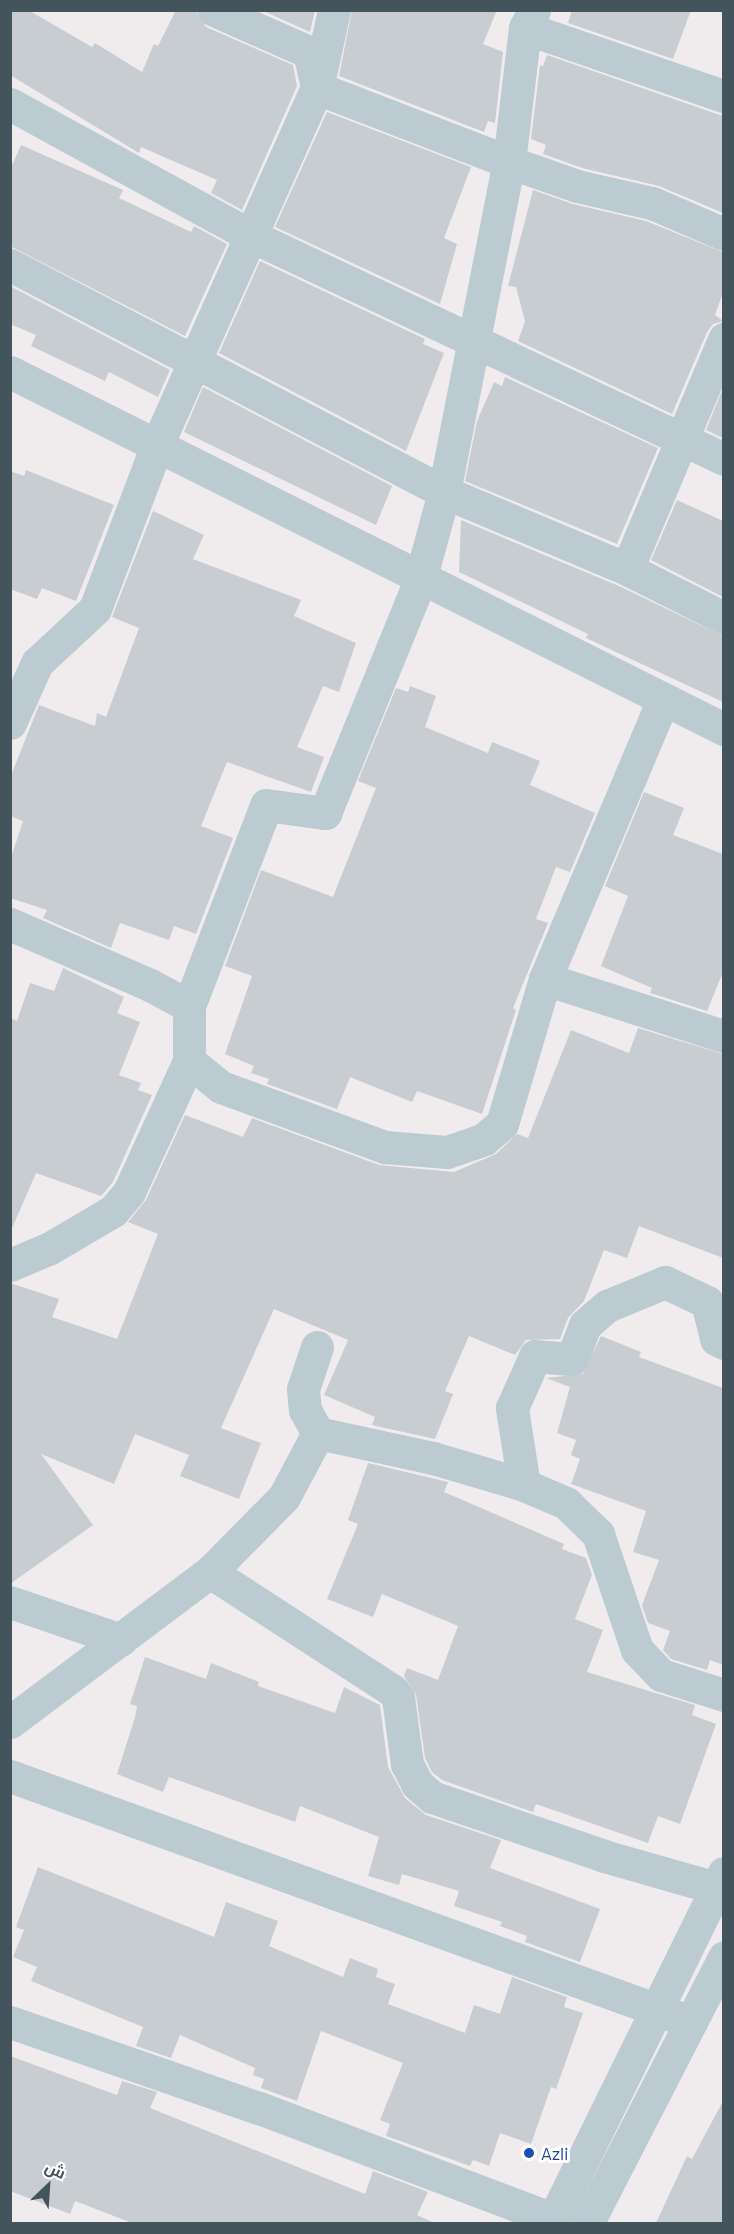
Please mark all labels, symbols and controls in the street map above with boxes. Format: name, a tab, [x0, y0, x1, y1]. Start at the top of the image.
place label: Azli	[541, 2142, 569, 2164]
marker: Azli	[522, 2146, 536, 2160]
north arrow	[18, 2156, 78, 2216]
text: ش	[42, 2156, 69, 2182]

